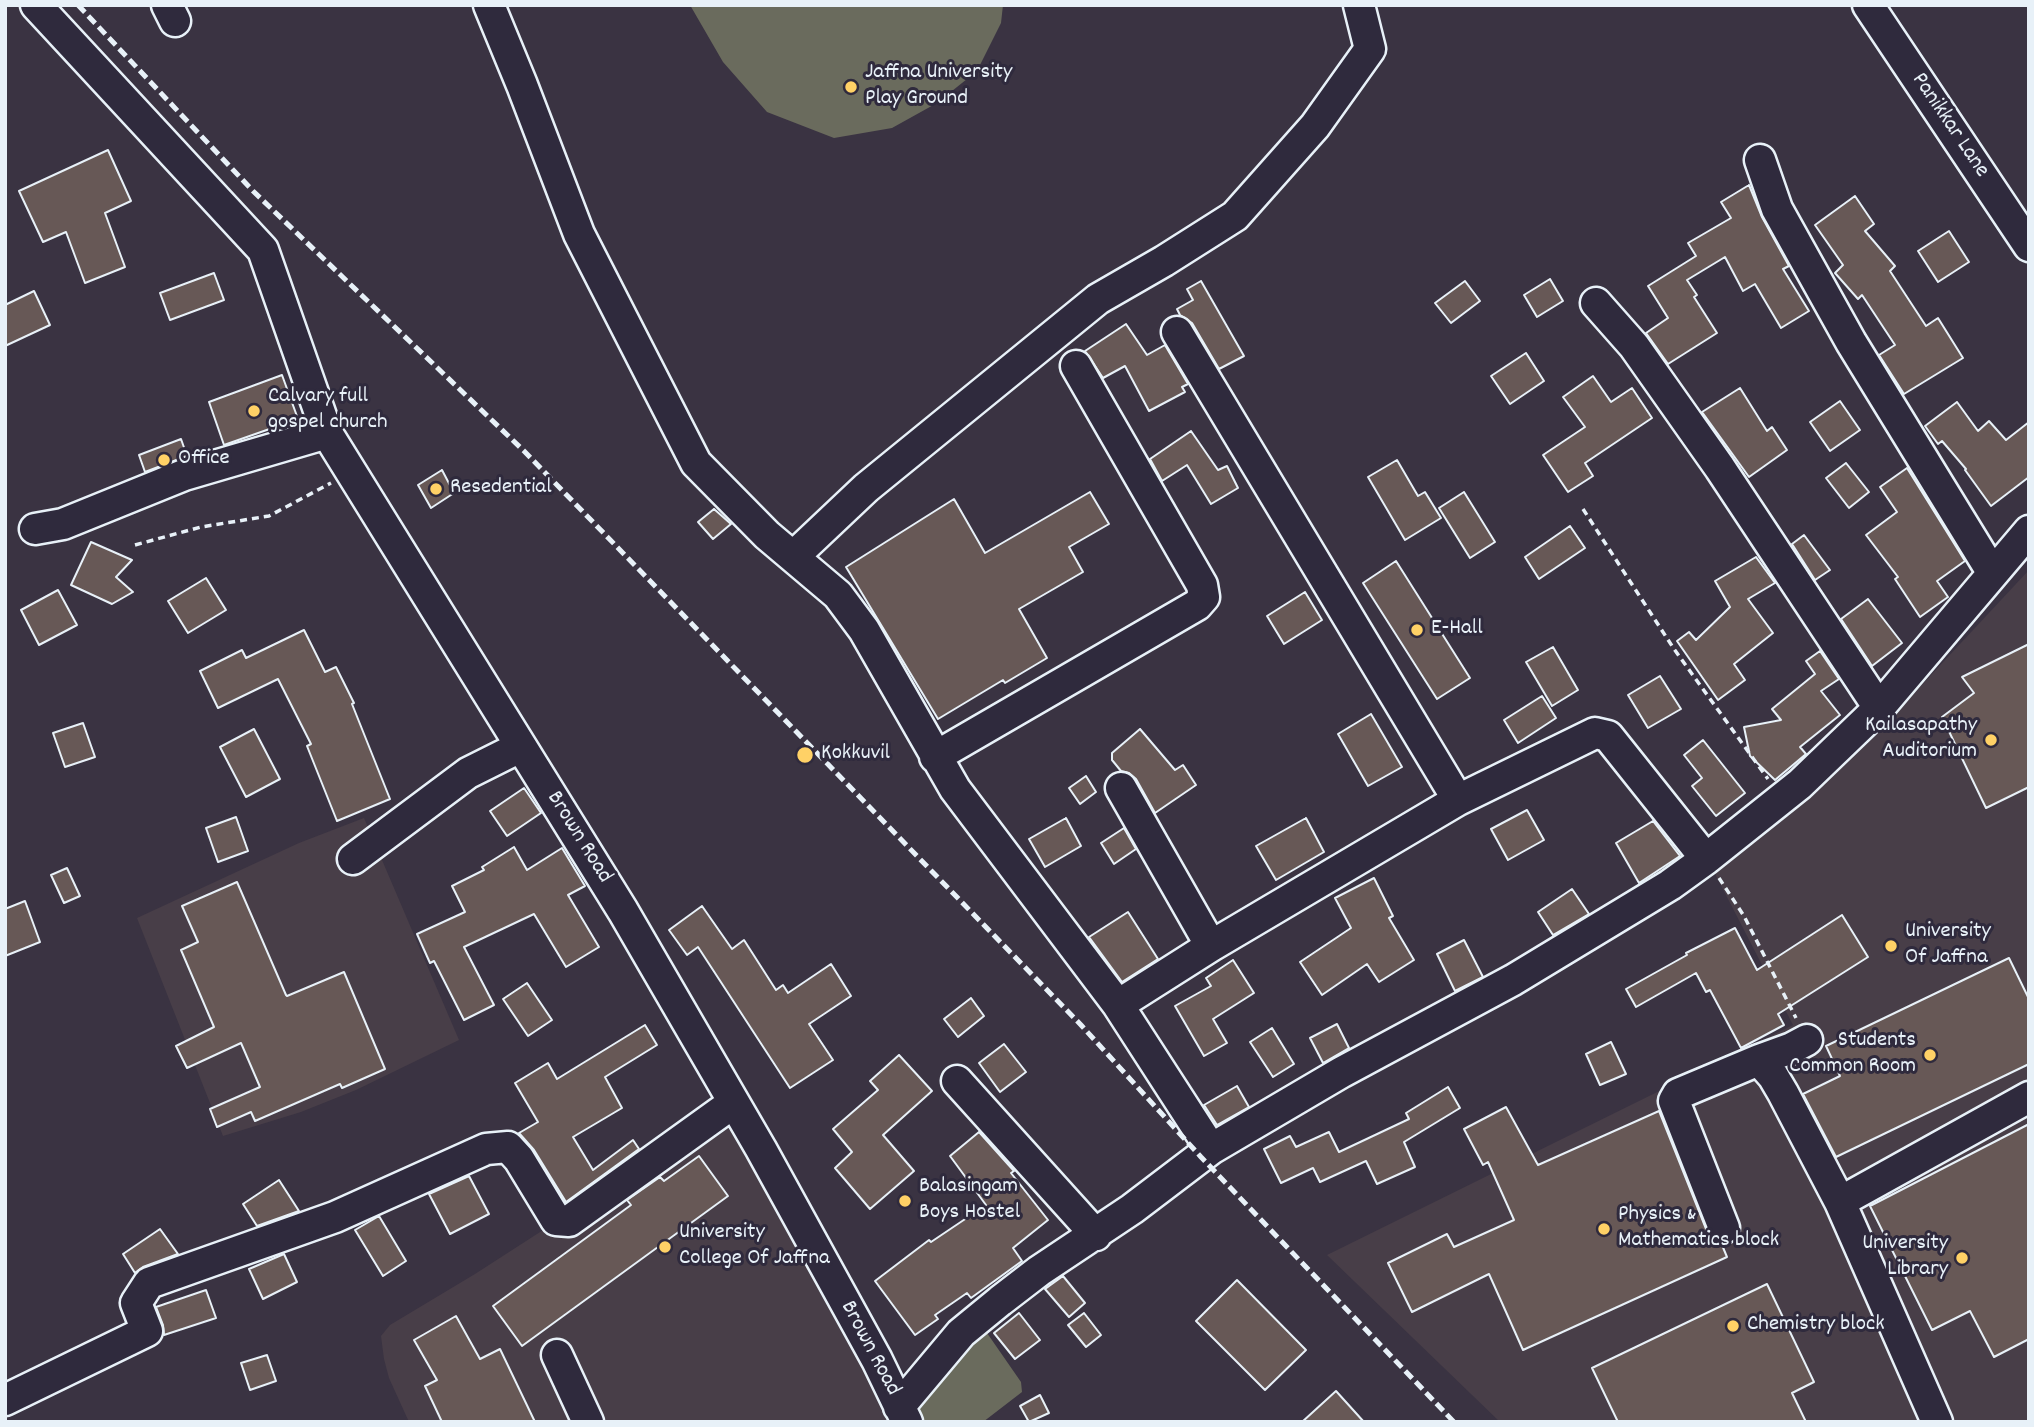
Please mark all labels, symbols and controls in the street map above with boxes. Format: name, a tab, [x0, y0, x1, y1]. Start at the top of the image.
place label: Jaffna University Play Ground	[865, 60, 1012, 114]
street label: Panikkar Lane	[1904, 68, 1994, 184]
marker: Jaffna University Play Ground	[843, 79, 859, 95]
place label: Calvary full gospel church	[268, 384, 387, 438]
marker: Calvary full gospel church	[246, 403, 262, 419]
place label: Office	[178, 446, 230, 474]
marker: Office	[156, 452, 172, 468]
place label: Resedential	[450, 475, 552, 503]
marker: Resedential	[428, 481, 444, 497]
place label: E-Hall	[1431, 616, 1483, 644]
marker: E-Hall	[1409, 622, 1425, 638]
place label: Kailasapathy Auditorium	[1865, 713, 1977, 767]
marker: Kailasapathy Auditorium	[1983, 732, 1999, 748]
place label: Kokkuvil	[821, 741, 890, 769]
marker: Kokkuvil	[795, 745, 815, 765]
street label: Brown Road	[539, 787, 617, 889]
place label: University Of Jaffna	[1905, 919, 1991, 973]
marker: University Of Jaffna	[1883, 938, 1899, 954]
place label: Students Common Room	[1789, 1028, 1916, 1082]
marker: Students Common Room	[1922, 1047, 1938, 1063]
place label: Balasingam Boys Hostel	[919, 1174, 1020, 1228]
marker: Balasingam Boys Hostel	[897, 1193, 913, 1209]
place label: Physics & Mathematics block	[1618, 1202, 1779, 1256]
place label: University College Of Jaffna	[679, 1220, 830, 1274]
marker: Physics & Mathematics block	[1596, 1221, 1612, 1237]
place label: University Library	[1862, 1231, 1948, 1285]
marker: University College Of Jaffna	[657, 1239, 673, 1255]
marker: University Library	[1954, 1250, 1970, 1266]
street label: Brown Road	[833, 1297, 905, 1401]
place label: Chemistry block	[1747, 1312, 1885, 1340]
marker: Chemistry block	[1725, 1318, 1741, 1334]

